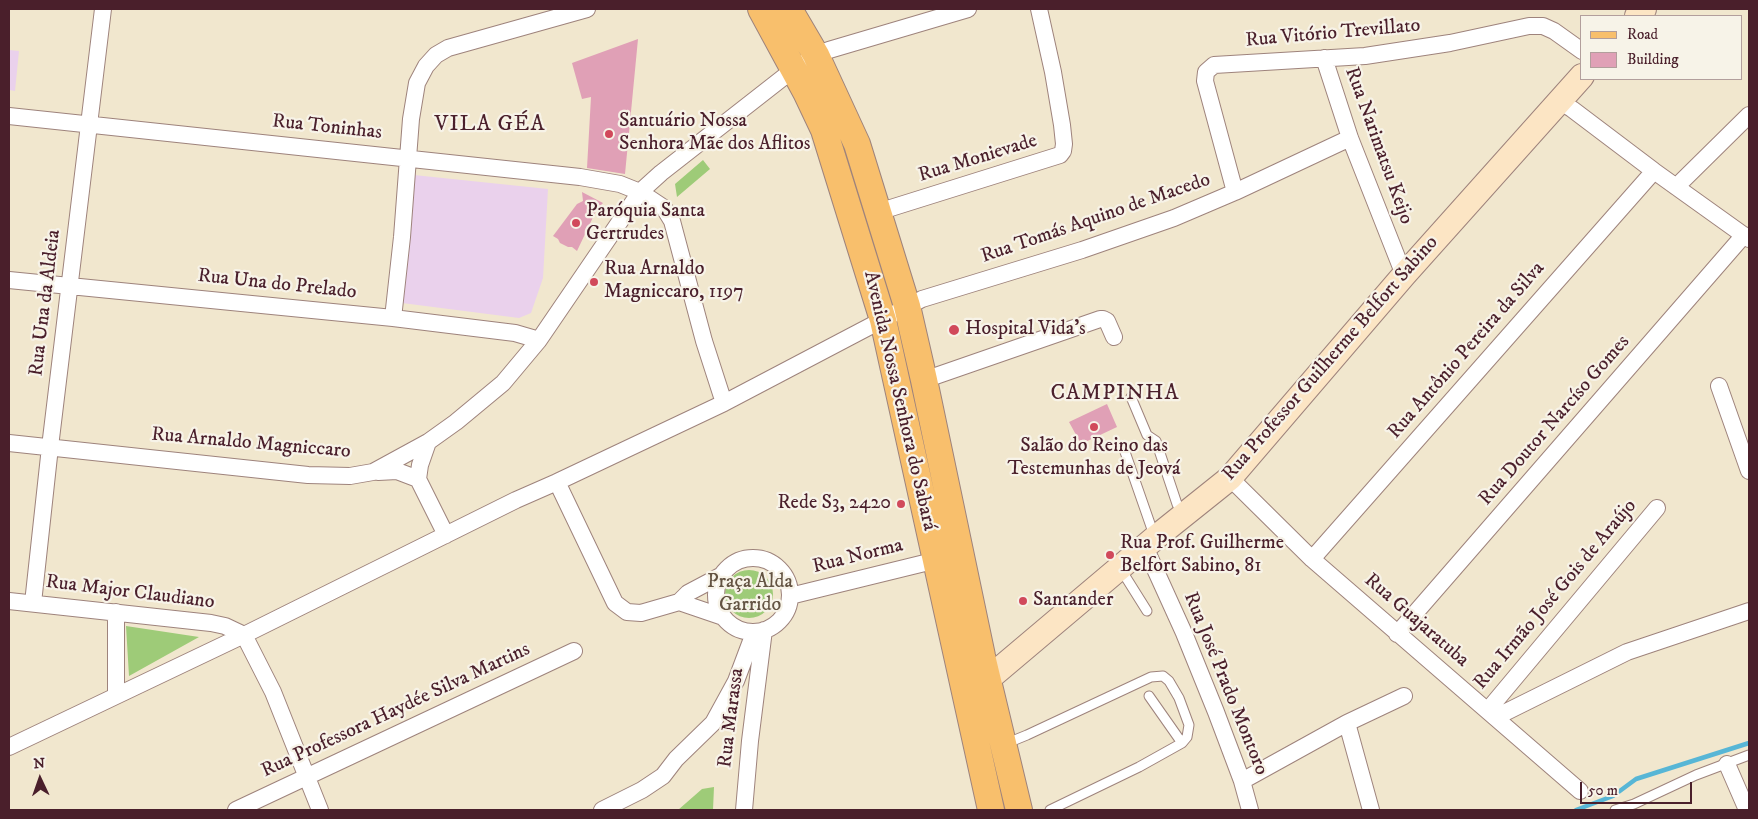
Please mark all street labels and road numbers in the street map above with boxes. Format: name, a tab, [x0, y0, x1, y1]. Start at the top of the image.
street label: Rua Vitório Trevillato	[1245, 14, 1421, 54]
street label: Rua Narimatsu Keijo	[1338, 64, 1418, 228]
street label: Rua Toninhas	[271, 110, 383, 146]
street label: Rua Monievade	[916, 130, 1040, 188]
street label: Rua Tomás Aquino de Macedo	[978, 168, 1214, 270]
street label: Rua Una da Aldeia	[25, 228, 67, 378]
street label: Rua Professor Guilherme Belfort Sabino	[1218, 232, 1444, 486]
street label: Rua Antônio Pereira da Silva	[1384, 258, 1550, 444]
street label: Rua Una do Prelado	[196, 265, 358, 305]
street label: Avenida Nossa Senhora do Sabará	[857, 269, 941, 533]
street label: Rua Doutor Narcíso Gomes	[1475, 331, 1635, 511]
street label: Rua Arnaldo Magniccaro	[150, 423, 352, 465]
street label: Rua Irmão José Gois de Araújo	[1469, 495, 1643, 695]
street label: Rua Norma	[810, 534, 906, 580]
street label: Rua Guajaratuba	[1359, 569, 1473, 673]
street label: Rua Major Claudiano	[44, 571, 216, 615]
street label: Rua José Prado Montoro	[1177, 589, 1273, 779]
street label: Rua Professora Haydée Silva Martins	[258, 638, 534, 784]
street label: Rua Marassa	[714, 667, 750, 769]

